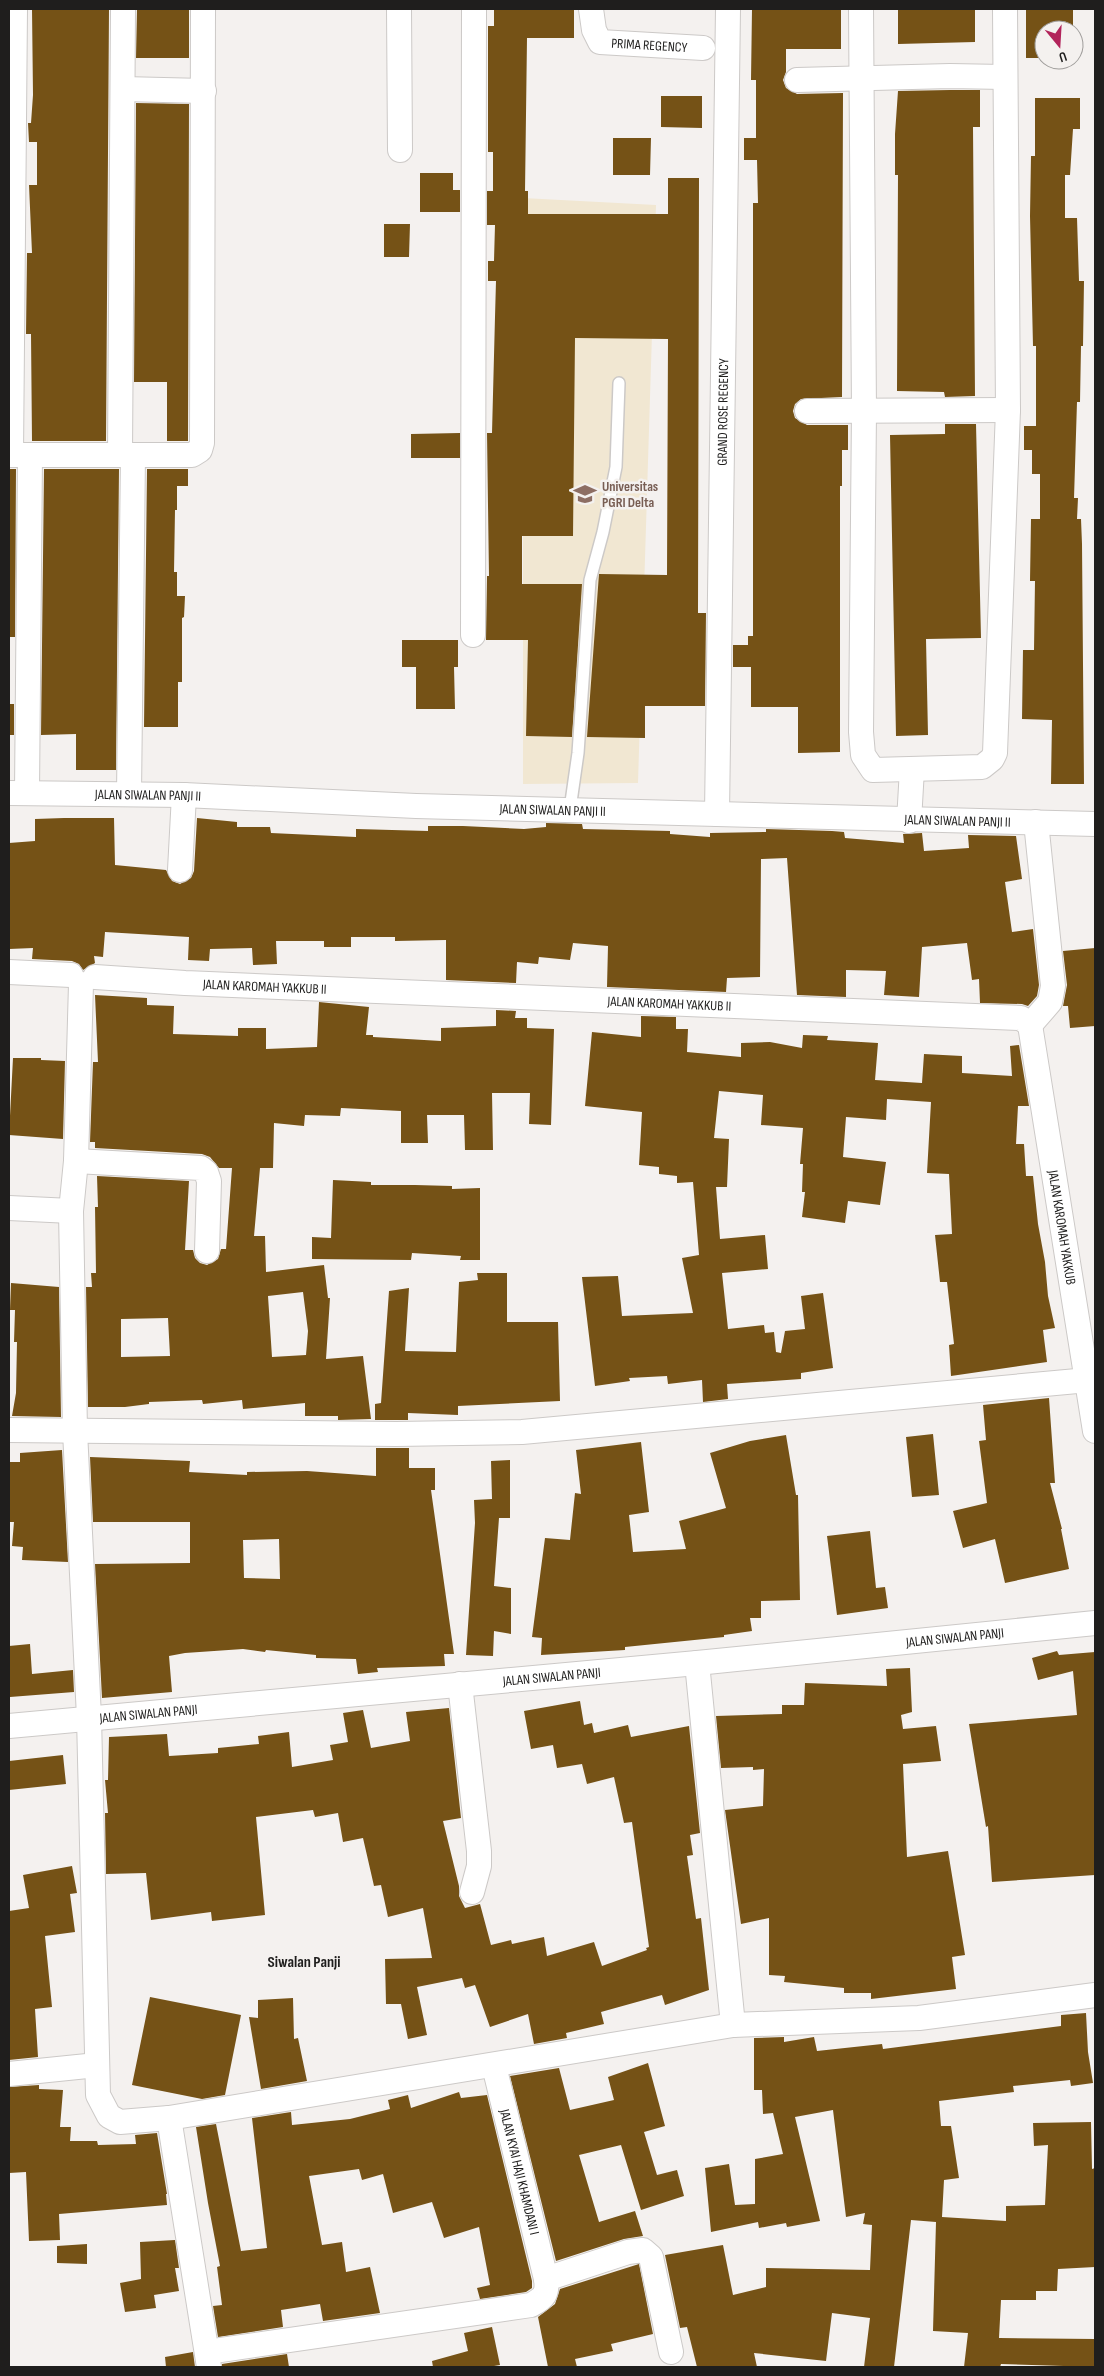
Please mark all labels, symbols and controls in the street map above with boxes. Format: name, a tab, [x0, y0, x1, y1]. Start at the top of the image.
north arrow	[1034, 20, 1084, 70]
street label: PRIMA REGENCY	[611, 34, 688, 56]
text: U	[1057, 48, 1069, 66]
street label: GRAND ROSE REGENCY	[713, 358, 732, 466]
place label: Universitas PGRI Delta	[602, 478, 658, 511]
school or university icon: Universitas PGRI Delta	[572, 481, 598, 507]
street label: JALAN SIWALAN PANJI II	[94, 785, 201, 804]
street label: JALAN SIWALAN PANJI II	[498, 800, 606, 820]
street label: JALAN SIWALAN PANJI II	[903, 810, 1011, 830]
street label: JALAN KAROMAH YAKKUB II	[201, 975, 327, 997]
street label: JALAN KAROMAH YAKKUB II	[606, 992, 732, 1014]
street label: JALAN KAROMAH YAKKUB	[1045, 1168, 1080, 1286]
street label: JALAN SIWALAN PANJI	[904, 1624, 1005, 1651]
street label: JALAN SIWALAN PANJI	[501, 1663, 601, 1689]
street label: JALAN SIWALAN PANJI	[98, 1700, 198, 1726]
district label: Siwalan Panji	[267, 1953, 341, 1972]
street label: JALAN KYAI HAJI KHAMDANI I	[496, 2106, 543, 2237]

